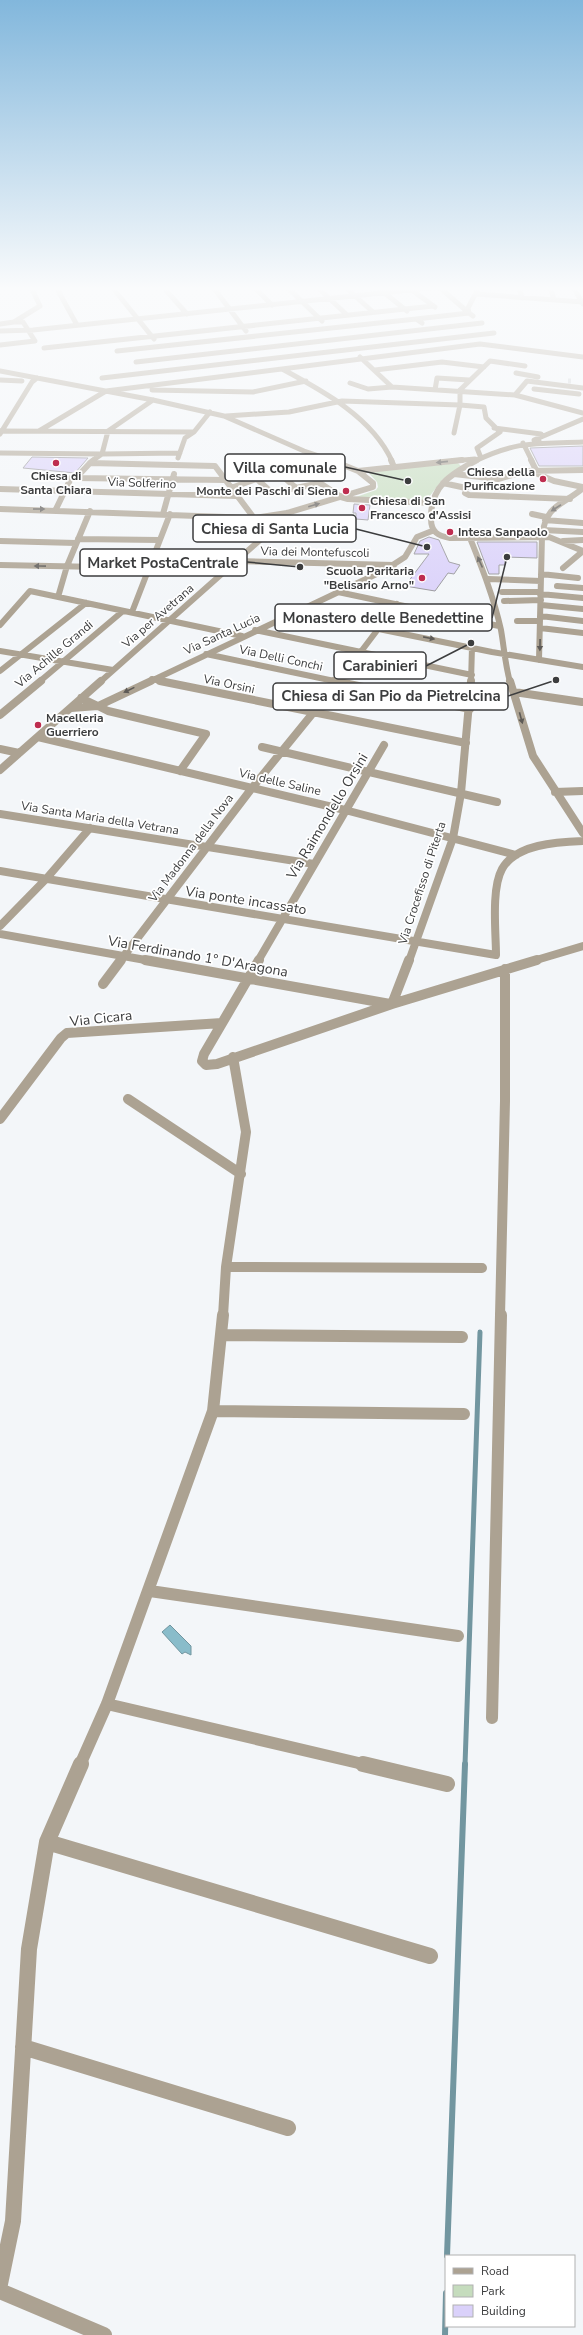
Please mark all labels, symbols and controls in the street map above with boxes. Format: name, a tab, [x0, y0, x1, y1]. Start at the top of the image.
callout: Villa comunale	[225, 454, 345, 481]
marker: Chiesa di Santa Chiara	[51, 458, 61, 468]
text: Villa comunale	[232, 458, 337, 478]
one-way arrow	[436, 458, 448, 465]
place label: Chiesa della Purificazione	[464, 464, 535, 494]
place label: Chiesa di Santa Chiara	[20, 468, 92, 498]
street label: Via Solferino	[106, 474, 177, 492]
marker: Chiesa della Purificazione	[538, 474, 548, 484]
place label: Monte dei Paschi di Siena	[196, 483, 338, 499]
marker: Monte dei Paschi di Siena	[341, 486, 351, 496]
place label: Chiesa di San Francesco d'Assisi	[370, 493, 471, 523]
one-way arrow	[308, 502, 320, 508]
marker: Chiesa di San Francesco d'Assisi	[357, 503, 367, 513]
one-way arrow	[550, 504, 562, 511]
one-way arrow	[33, 506, 46, 512]
callout: Chiesa di Santa Lucia	[193, 515, 356, 542]
text: Chiesa di Santa Lucia	[201, 519, 349, 539]
place label: Intesa Sanpaolo	[458, 524, 548, 540]
marker: Intesa Sanpaolo	[445, 527, 455, 537]
street label: Via dei Montefuscoli	[259, 543, 370, 561]
callout: Market PostaCentrale	[80, 549, 247, 576]
text: Market PostaCentrale	[87, 553, 239, 573]
one-way arrow	[477, 557, 483, 568]
one-way arrow	[33, 563, 46, 569]
place label: Scuola Paritaria "Belisario Arno"	[324, 563, 414, 593]
marker: Scuola Paritaria "Belisario Arno"	[417, 573, 427, 583]
street label: Via per Avetrana	[118, 580, 197, 652]
callout: Monastero delle Benedettine	[275, 604, 492, 631]
text: Monastero delle Benedettine	[282, 608, 484, 628]
street label: Via Santa Lucia	[180, 609, 263, 659]
street label: Via Achille Grandi	[11, 617, 96, 692]
one-way arrow	[423, 635, 435, 641]
one-way arrow	[536, 639, 543, 651]
street label: Via Delli Conchi	[237, 641, 324, 675]
callout: Carabinieri	[334, 652, 426, 679]
text: Carabinieri	[342, 656, 418, 676]
street label: Via Orsini	[201, 671, 256, 697]
callout: Chiesa di San Pio da Pietrelcina	[273, 683, 508, 710]
text: Chiesa di San Pio da Pietrelcina	[281, 686, 501, 706]
one-way arrow	[123, 687, 135, 693]
place label: Macelleria Guerriero	[46, 710, 103, 740]
one-way arrow	[518, 713, 524, 725]
marker: Macelleria Guerriero	[33, 720, 43, 730]
street label: Via Raimondello Orsini	[282, 750, 373, 884]
street label: Via delle Saline	[236, 765, 323, 799]
street label: Via Madonna della Nova	[144, 791, 237, 906]
street label: Via Santa Maria della Vetrana	[19, 797, 180, 838]
street label: Via Crocefisso di Piterta	[394, 820, 449, 947]
street label: Via ponte incassato	[183, 881, 308, 919]
street label: Via Ferdinando 1° D'Aragona	[105, 931, 289, 982]
street label: Via Cicara	[68, 1006, 133, 1031]
legend	[445, 2255, 575, 2327]
text: Road	[481, 2263, 509, 2279]
text: Park	[481, 2283, 506, 2299]
text: Building	[481, 2303, 526, 2319]

